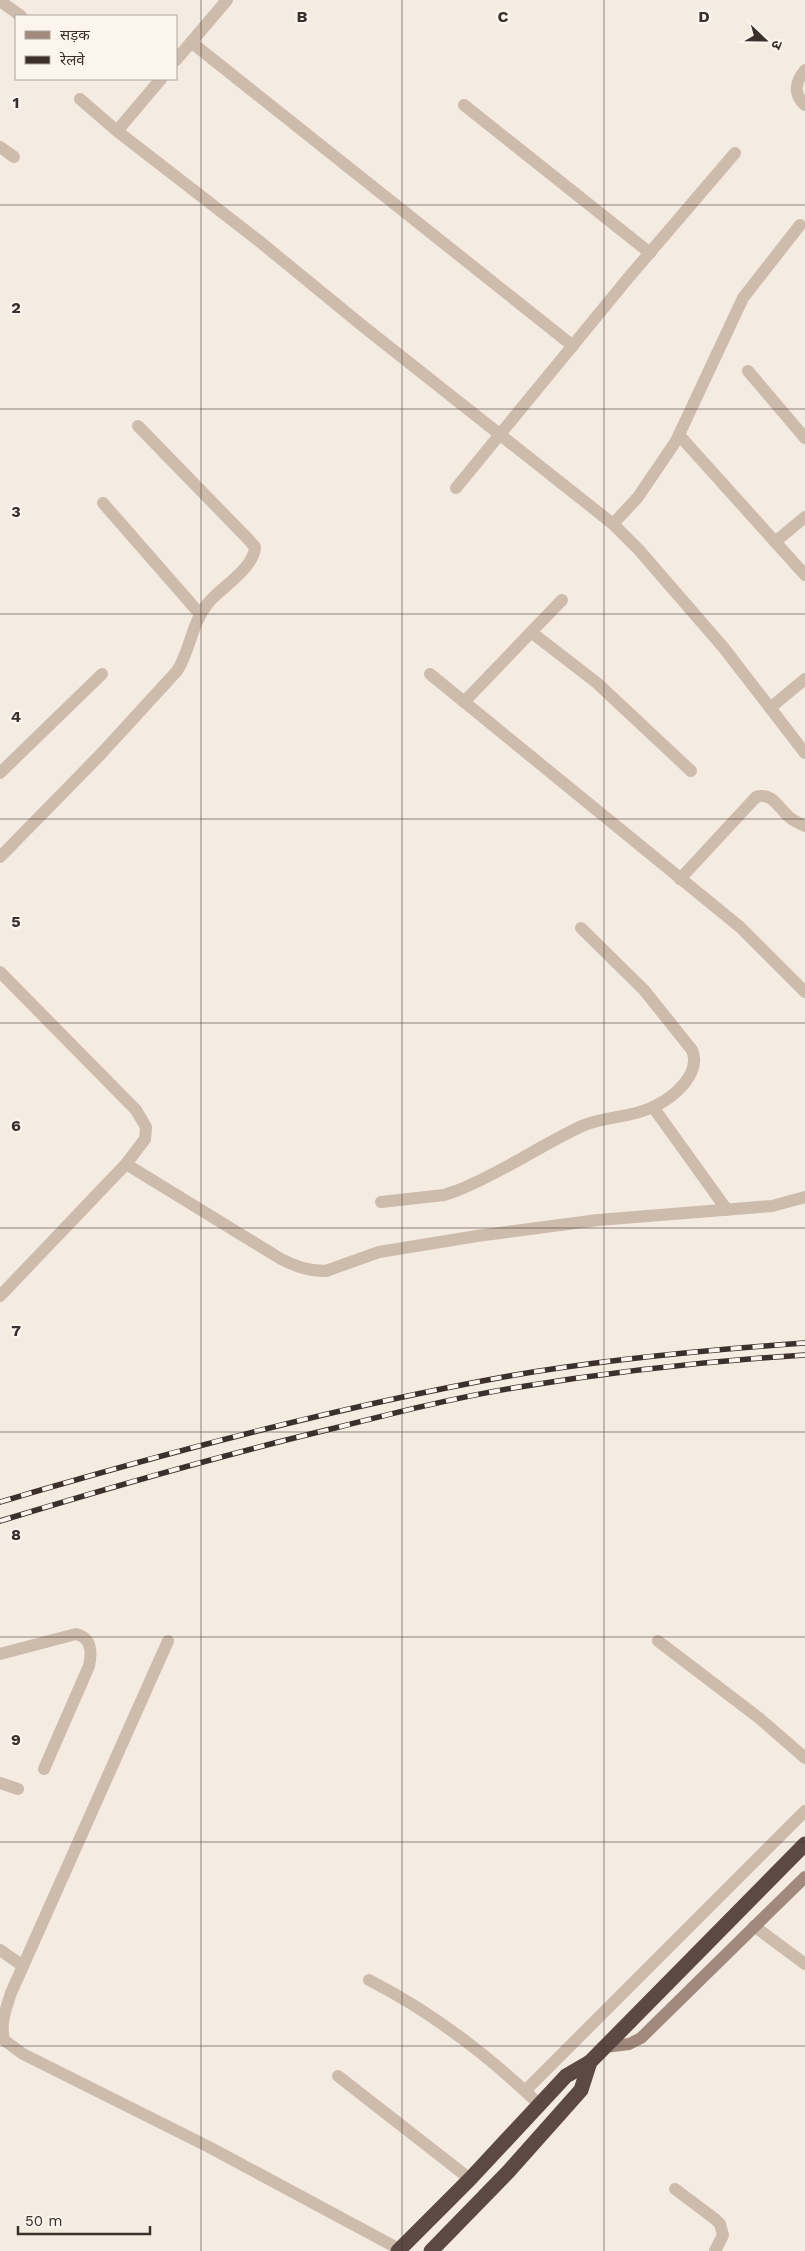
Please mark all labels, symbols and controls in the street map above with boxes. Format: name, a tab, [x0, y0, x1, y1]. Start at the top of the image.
text: B	[297, 7, 308, 26]
text: C	[498, 7, 509, 26]
text: D	[698, 7, 710, 26]
legend	[15, 15, 178, 80]
north arrow	[740, 15, 790, 65]
text: सड़क	[60, 26, 90, 44]
text: उ	[768, 38, 786, 52]
text: रेलवे	[59, 51, 85, 69]
text: 1	[13, 93, 19, 112]
text: 2	[11, 298, 21, 317]
text: 3	[11, 502, 21, 521]
text: 4	[11, 707, 21, 726]
text: 5	[11, 912, 21, 931]
text: 6	[11, 1116, 21, 1135]
text: 7	[11, 1321, 21, 1340]
text: 8	[11, 1525, 21, 1544]
text: 9	[11, 1730, 21, 1749]
scale bar	[18, 2204, 150, 2236]
text: 50 m	[25, 2212, 62, 2230]

